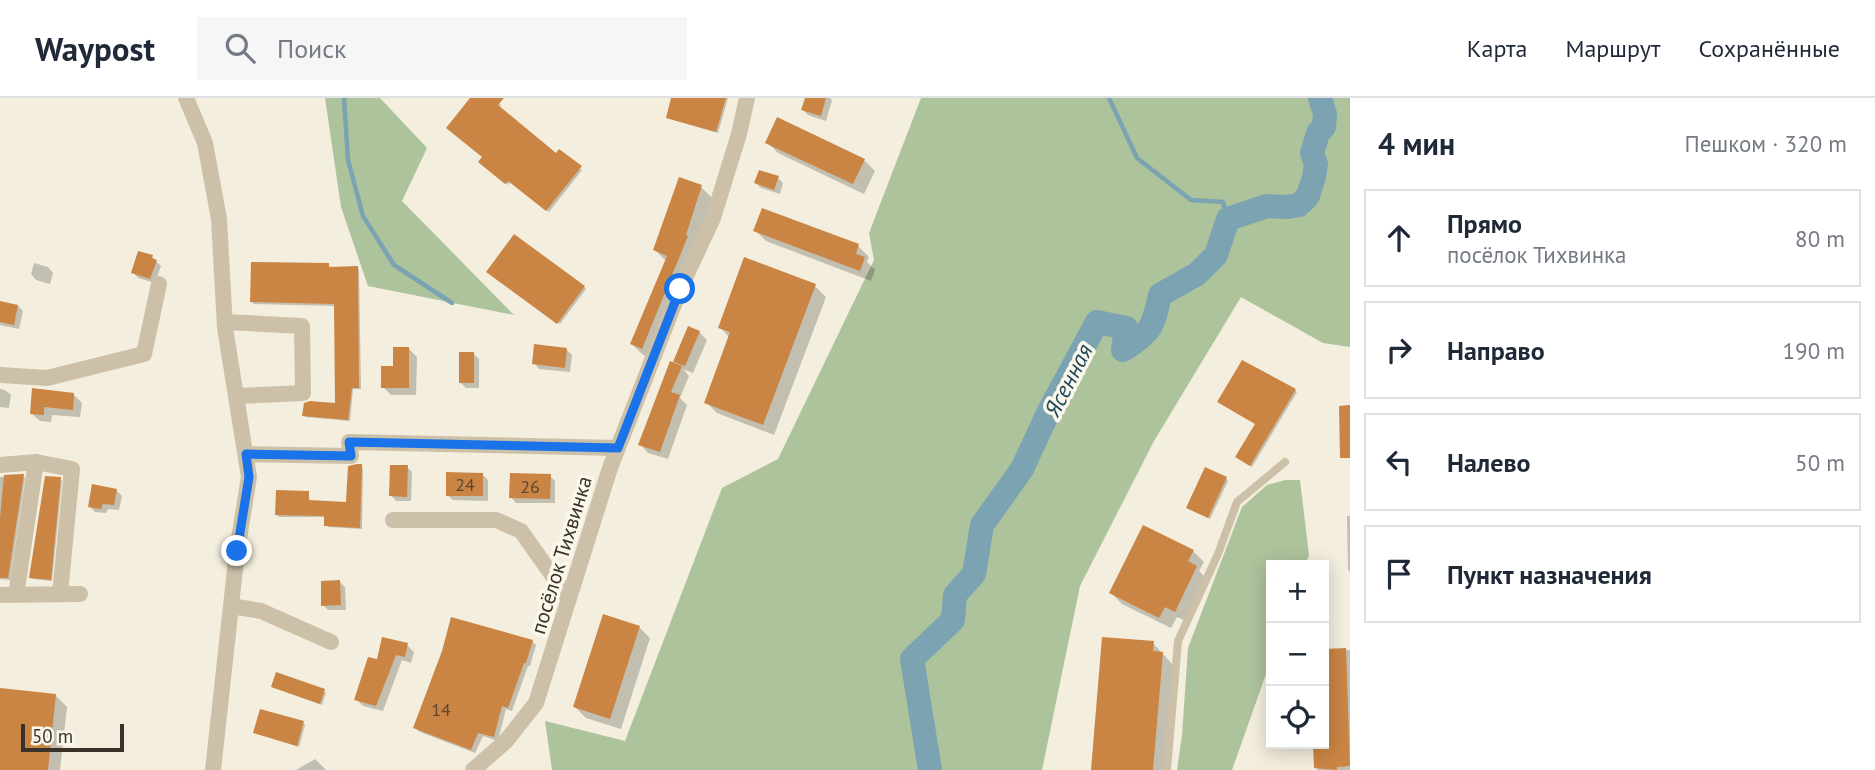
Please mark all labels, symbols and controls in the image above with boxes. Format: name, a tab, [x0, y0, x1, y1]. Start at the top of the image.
search box	[197, 17, 687, 80]
text: Waypost	[35, 27, 155, 70]
icon: search	[221, 29, 259, 67]
text: Поиск	[277, 32, 346, 65]
text: Карта	[1467, 33, 1527, 64]
text: Маршрут	[1565, 33, 1660, 64]
text: Сохранённые	[1698, 33, 1840, 64]
text: 4 мин	[1378, 124, 1455, 163]
text: Пешком · 320 m	[1684, 129, 1847, 158]
text: Прямо	[1447, 207, 1522, 240]
icon: ahead	[1380, 219, 1418, 257]
text: 80 m	[1795, 224, 1845, 253]
text: посёлок Тихвинка	[1447, 240, 1626, 269]
route start	[664, 273, 695, 304]
icon: right	[1380, 331, 1418, 369]
text: Направо	[1447, 334, 1545, 367]
text: 190 m	[1783, 336, 1845, 365]
water label: Ясенная	[1037, 338, 1099, 422]
icon: left	[1380, 443, 1418, 481]
text: Налево	[1447, 446, 1531, 479]
text: 50 m	[1795, 448, 1845, 477]
house number: 24	[455, 473, 475, 496]
street label: посёлок Тихвинка	[524, 473, 598, 637]
house number: 26	[520, 475, 540, 498]
route end	[221, 535, 252, 566]
icon: arrive	[1380, 555, 1418, 593]
text: Пункт назначения	[1447, 558, 1652, 591]
map controls	[1266, 560, 1329, 749]
button: +	[1266, 560, 1329, 623]
button: −	[1266, 623, 1329, 686]
button: locate	[1266, 686, 1329, 749]
house number: 14	[431, 698, 451, 721]
scale bar	[21, 721, 124, 753]
text: 50 m	[32, 724, 73, 748]

